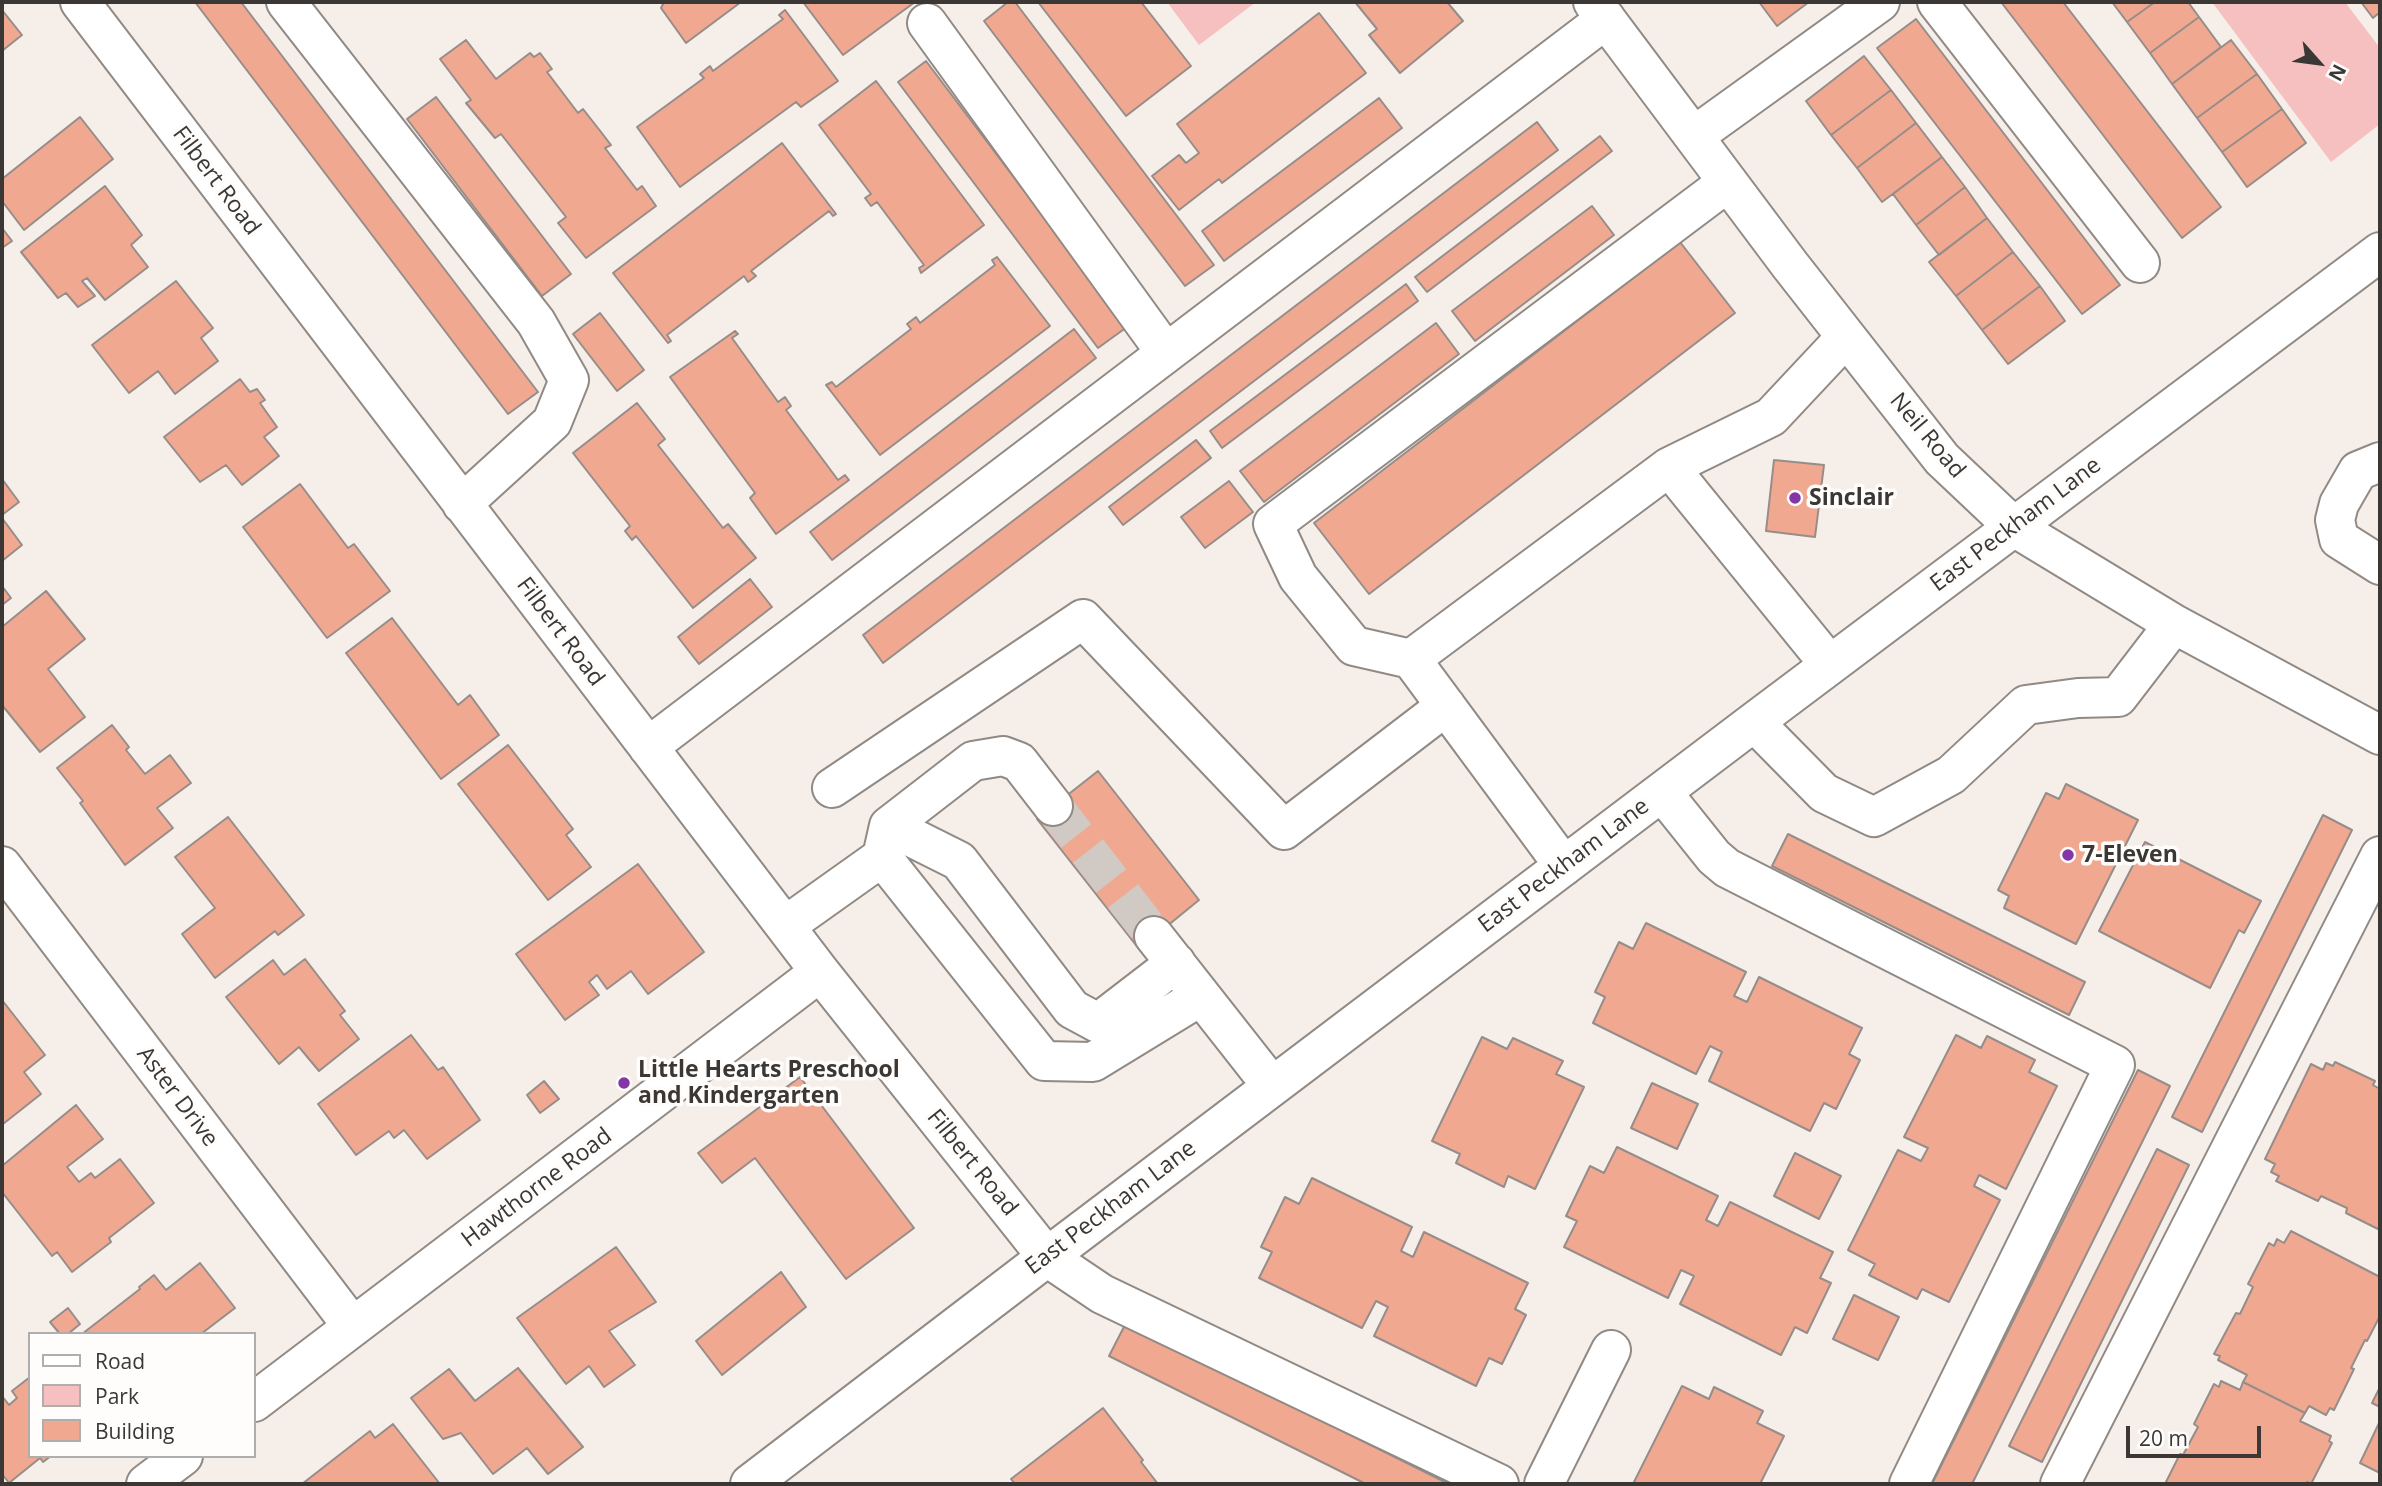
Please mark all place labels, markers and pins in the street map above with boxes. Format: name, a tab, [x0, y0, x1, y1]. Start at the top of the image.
place label: Sinclair	[1809, 484, 1894, 512]
marker: Sinclair	[1787, 490, 1803, 506]
place label: 7-Eleven	[2082, 841, 2178, 869]
marker: 7-Eleven	[2060, 847, 2076, 863]
place label: Little Hearts Preschool and Kindergarten	[638, 1056, 900, 1110]
marker: Little Hearts Preschool and Kindergarten	[616, 1075, 632, 1091]

